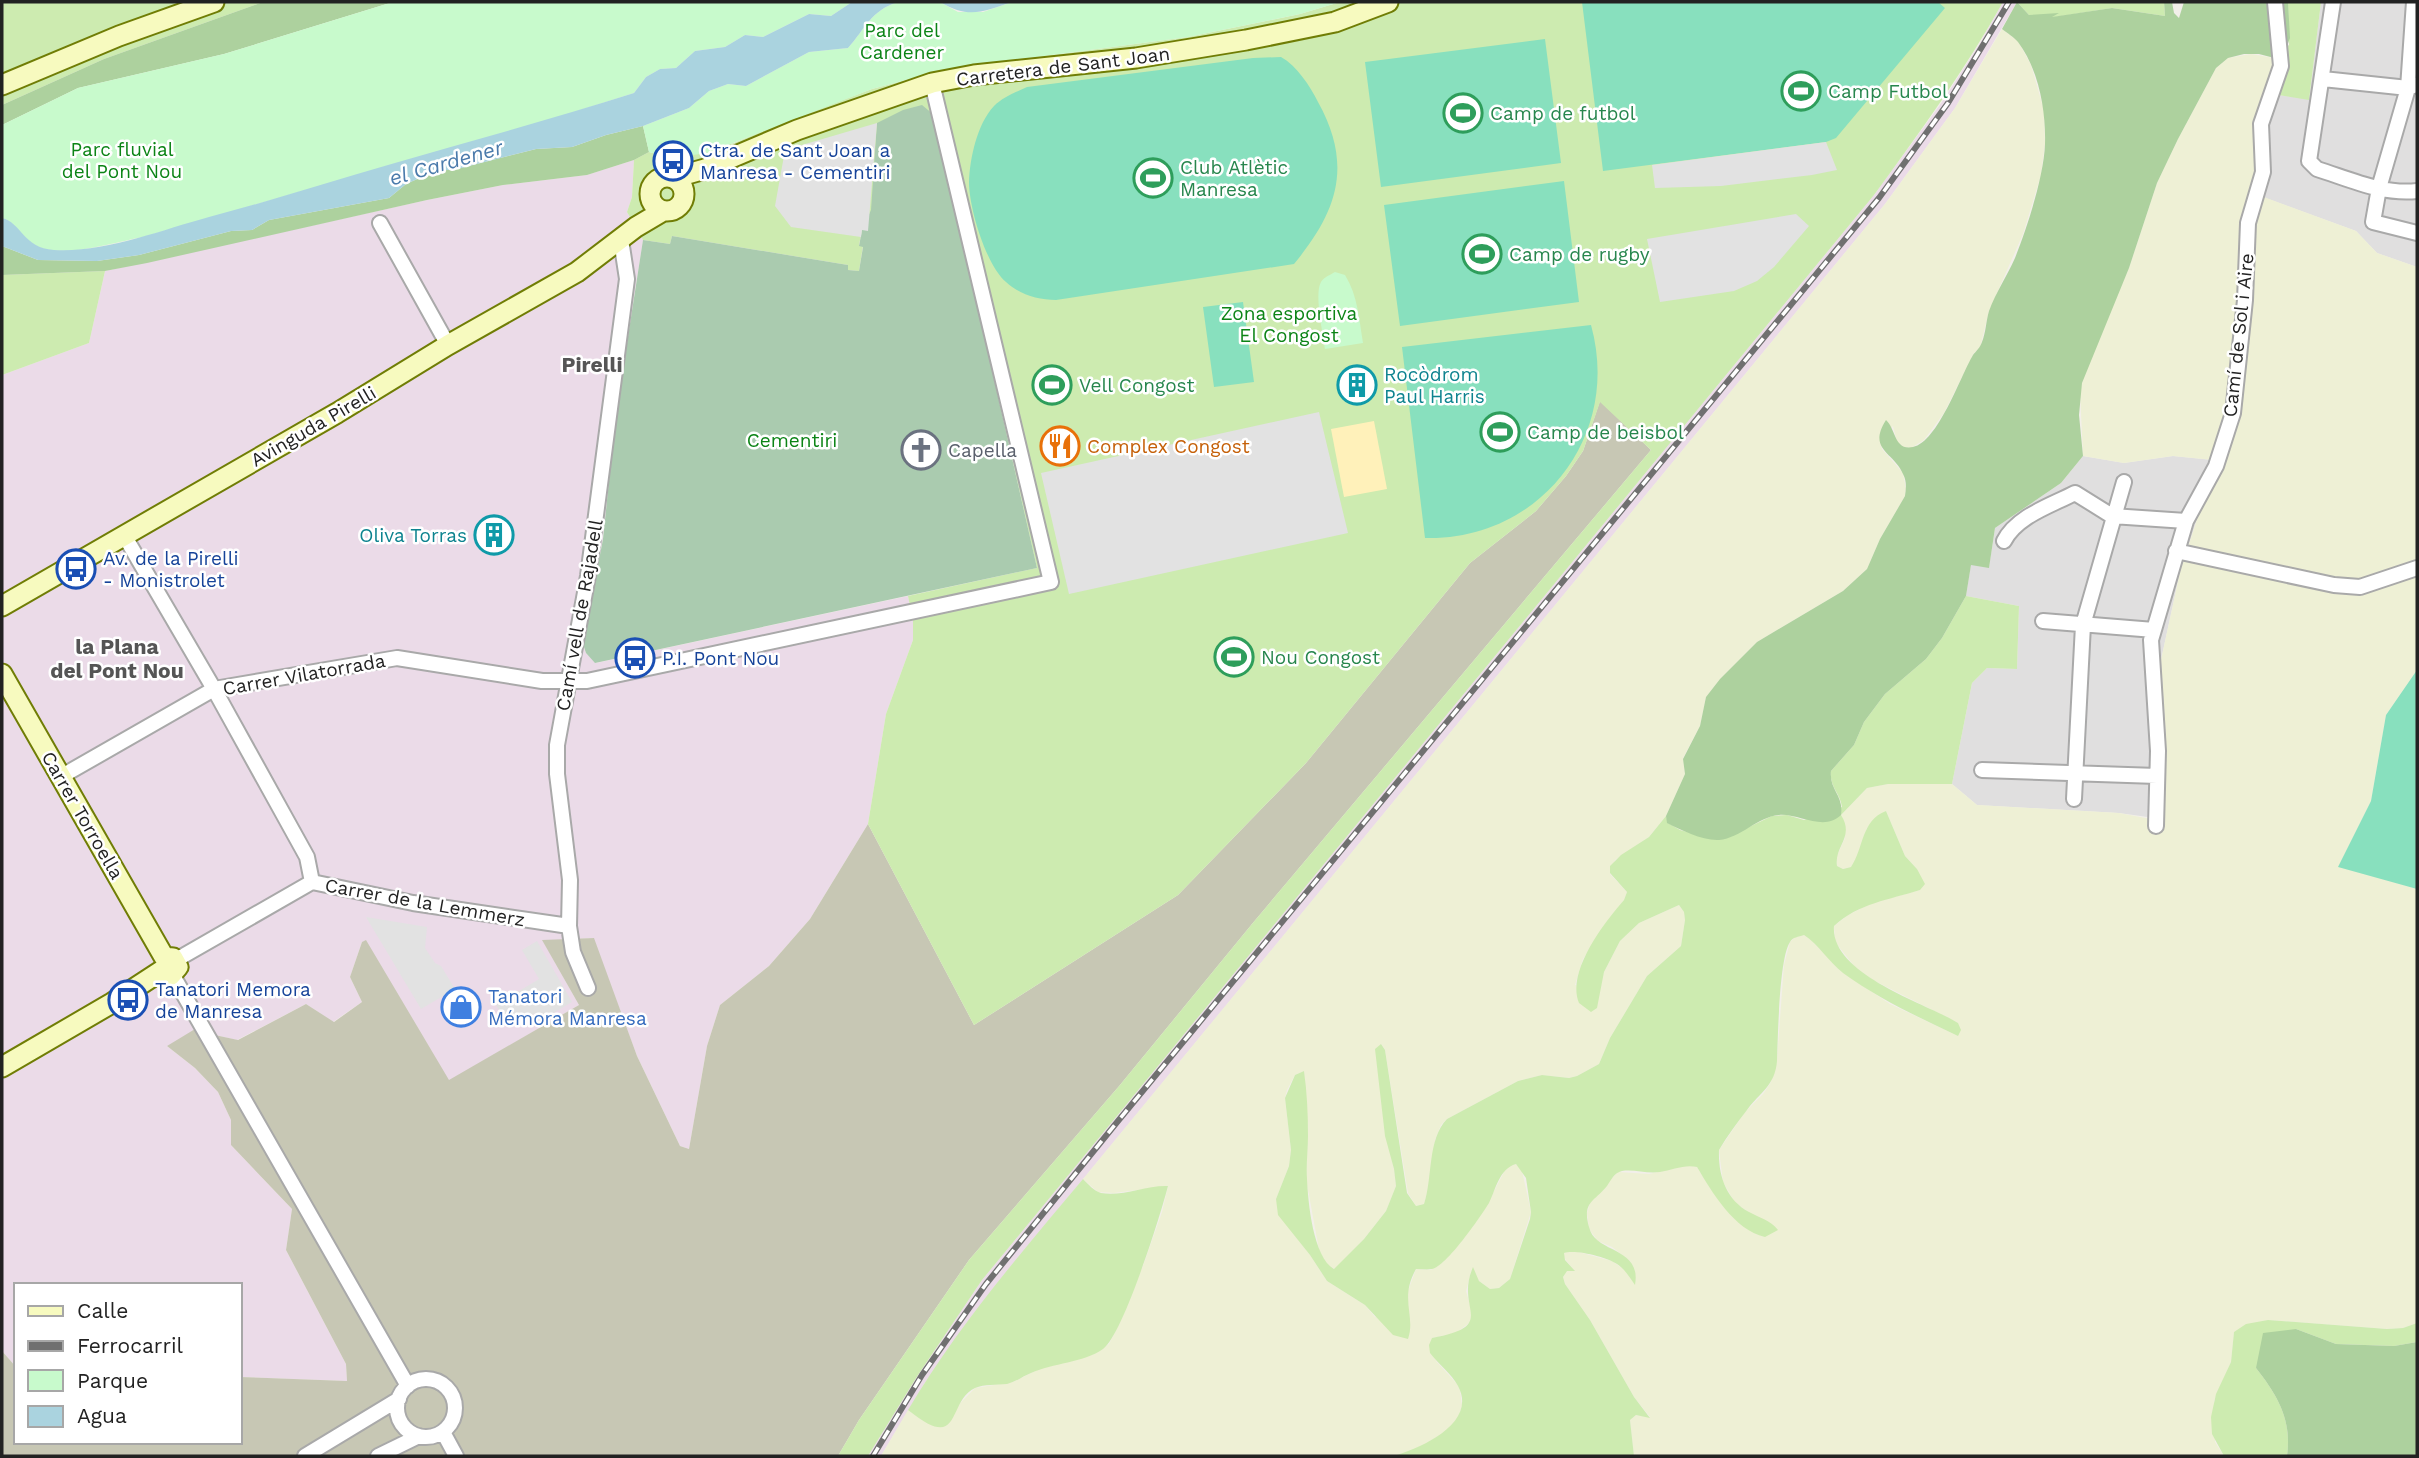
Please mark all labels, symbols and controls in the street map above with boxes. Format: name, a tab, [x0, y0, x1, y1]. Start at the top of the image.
park label: Parc del Cardener	[860, 19, 945, 64]
street label: Carretera de Sant Joan	[955, 42, 1171, 91]
sports icon: Camp Futbol	[1780, 70, 1822, 112]
place label: Camp Futbol	[1828, 80, 1948, 103]
sports icon: Camp de futbol	[1442, 92, 1484, 134]
place label: Camp de futbol	[1490, 102, 1636, 125]
water label: el Cardener	[386, 134, 506, 191]
park label: Parc fluvial del Pont Nou	[62, 138, 182, 183]
place label: Ctra. de Sant Joan a Manresa - Cementiri	[700, 139, 891, 184]
bus stop icon: Ctra. de Sant Joan a Manresa - Cementiri	[652, 140, 694, 182]
place label: Club Atlètic Manresa	[1180, 156, 1288, 201]
sports icon: Club Atlètic Manresa	[1132, 157, 1174, 199]
sports icon: Camp de rugby	[1461, 233, 1503, 275]
place label: Camp de rugby	[1509, 243, 1650, 266]
street label: Camí de Sol i Aire	[2218, 252, 2259, 418]
park label: Zona esportiva El Congost	[1221, 302, 1357, 347]
district label: Pirelli	[561, 352, 623, 377]
place label: Rocòdrom Paul Harris	[1384, 363, 1485, 408]
sports icon: Vell Congost	[1031, 364, 1073, 406]
building icon: Rocòdrom Paul Harris	[1336, 364, 1378, 406]
place label: Vell Congost	[1079, 374, 1195, 397]
street label: Avinguda Pirelli	[246, 381, 380, 472]
sports icon: Camp de beisbol	[1479, 411, 1521, 453]
place label: Camp de beisbol	[1527, 421, 1684, 444]
restaurant icon: Complex Congost	[1039, 425, 1081, 467]
park label: Cementiri	[747, 429, 837, 452]
church icon: Capella	[900, 429, 942, 471]
place label: Complex Congost	[1087, 435, 1250, 458]
place label: Capella	[948, 439, 1017, 462]
building icon: Oliva Torras	[473, 514, 515, 556]
street label: Camí vell de Rajadell	[551, 517, 608, 713]
place label: Oliva Torras	[359, 524, 467, 547]
place label: Av. de la Pirelli - Monistrolet	[103, 547, 239, 592]
bus stop icon: Av. de la Pirelli - Monistrolet	[55, 548, 97, 590]
district label: la Plana del Pont Nou	[50, 634, 184, 683]
sports icon: Nou Congost	[1213, 636, 1255, 678]
bus stop icon: P.I. Pont Nou	[614, 637, 656, 679]
place label: Nou Congost	[1261, 646, 1380, 669]
place label: P.I. Pont Nou	[662, 647, 779, 670]
street label: Carrer Vilatorrada	[221, 649, 387, 700]
street label: Carrer Torroella	[37, 747, 129, 884]
street label: Carrer de la Lemmerz	[323, 874, 527, 931]
place label: Tanatori Memora de Manresa	[155, 978, 311, 1023]
bus stop icon: Tanatori Memora de Manresa	[107, 979, 149, 1021]
place label: Tanatori Mémora Manresa	[488, 985, 647, 1030]
shop icon: Tanatori Mémora Manresa	[440, 986, 482, 1028]
legend	[14, 1283, 242, 1444]
text: Calle	[77, 1298, 128, 1323]
text: Ferrocarril	[77, 1333, 184, 1358]
text: Parque	[77, 1368, 148, 1393]
text: Agua	[77, 1403, 127, 1428]

